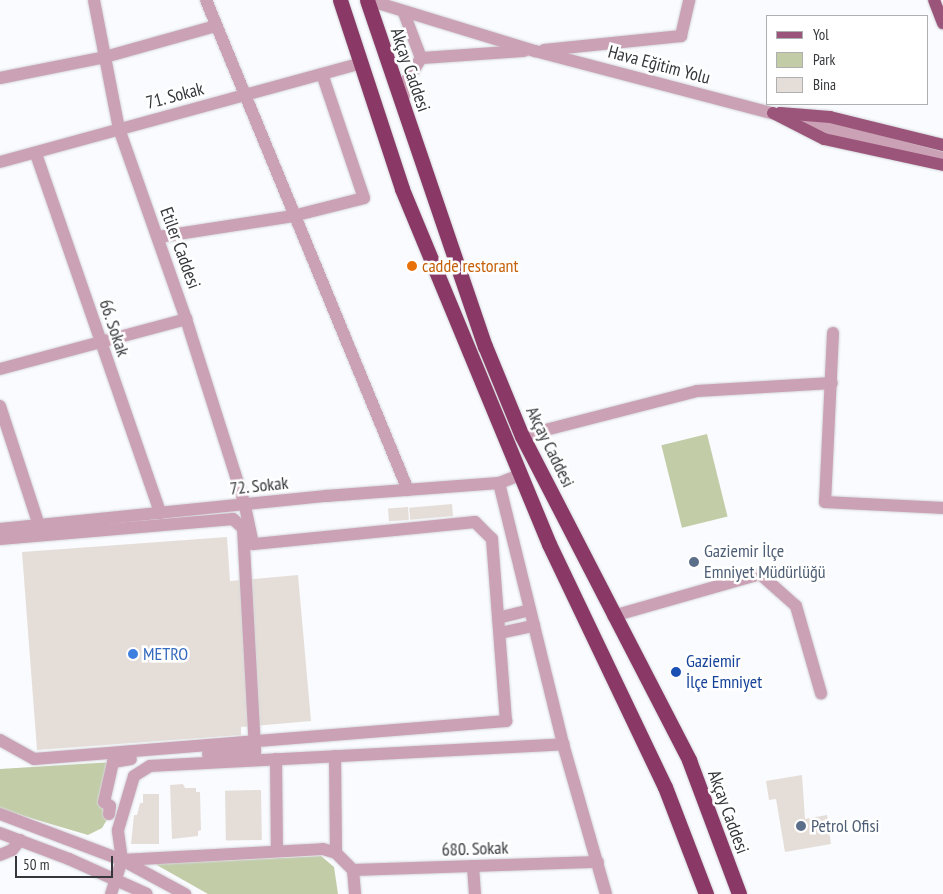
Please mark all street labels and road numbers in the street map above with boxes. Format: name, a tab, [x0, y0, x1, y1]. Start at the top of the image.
street label: Akçay Caddesi	[386, 25, 434, 115]
street label: Hava Eğitim Yolu	[605, 41, 713, 89]
street label: 71. Sokak	[143, 78, 207, 114]
street label: Etiler Caddesi	[155, 204, 205, 292]
street label: 66. Sokak	[94, 296, 134, 360]
street label: Akçay Caddesi	[521, 403, 579, 491]
street label: 72. Sokak	[228, 472, 290, 500]
street label: Akçay Caddesi	[703, 767, 753, 857]
street label: 680. Sokak	[441, 837, 509, 861]

